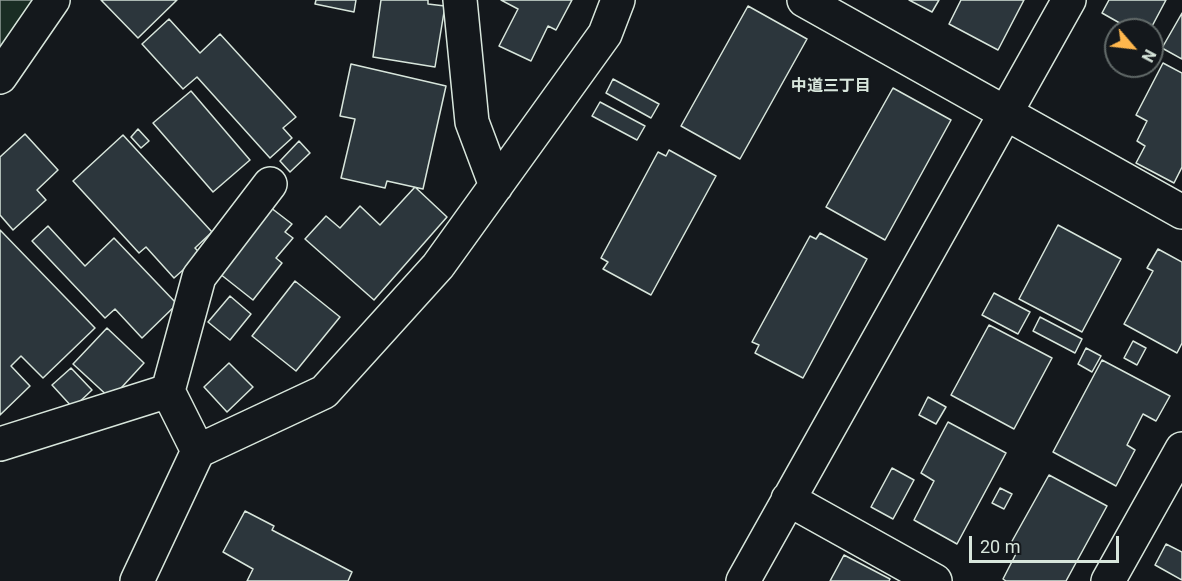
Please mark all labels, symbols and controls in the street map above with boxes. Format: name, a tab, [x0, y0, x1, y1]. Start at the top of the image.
north arrow	[1104, 18, 1164, 78]
text: N	[1138, 46, 1160, 65]
district label: 中道三丁目	[791, 77, 871, 97]
scale bar	[972, 524, 1122, 562]
text: 20 m	[980, 536, 1020, 557]

